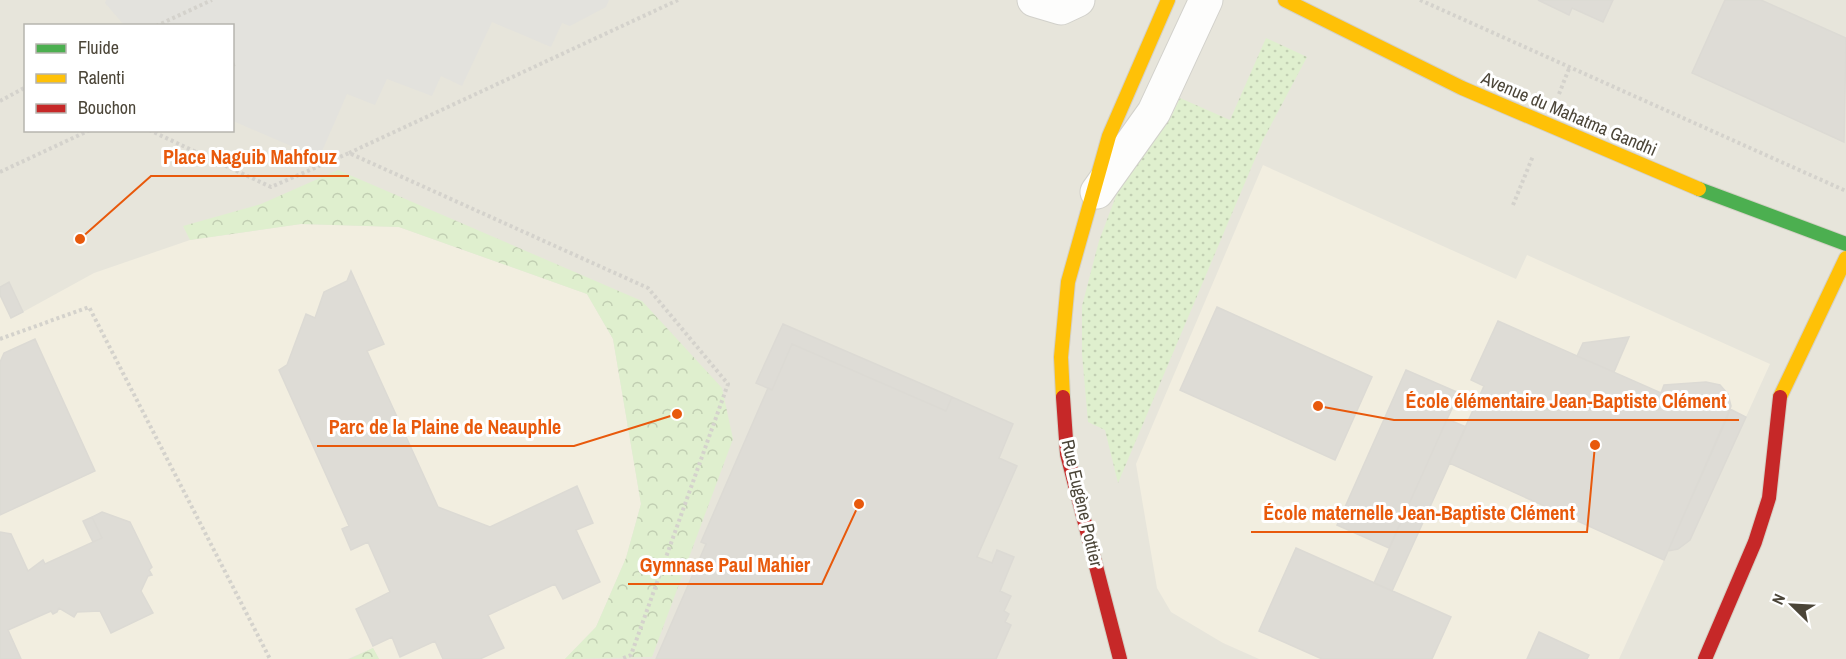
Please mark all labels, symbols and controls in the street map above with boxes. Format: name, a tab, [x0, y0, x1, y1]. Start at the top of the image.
legend	[24, 24, 234, 132]
text: Fluide	[78, 35, 119, 60]
text: Ralenti	[78, 65, 125, 90]
street label: Avenue du Mahatma Gandhi	[1477, 65, 1661, 162]
text: Bouchon	[78, 95, 136, 120]
callout: Place Naguib Mahfouz	[151, 138, 349, 176]
text: Place Naguib Mahfouz	[163, 143, 337, 170]
callout: École élémentaire Jean-Baptiste Clément	[1394, 382, 1739, 420]
text: École élémentaire Jean-Baptiste Clément	[1406, 387, 1727, 414]
callout: Parc de la Plaine de Neauphle	[317, 408, 574, 446]
text: Parc de la Plaine de Neauphle	[329, 413, 561, 440]
street label: Rue Eugène Pottier	[1056, 437, 1109, 569]
callout: École maternelle Jean-Baptiste Clément	[1251, 494, 1587, 532]
text: École maternelle Jean-Baptiste Clément	[1263, 499, 1575, 526]
callout: Gymnase Paul Mahier	[628, 546, 822, 584]
text: Gymnase Paul Mahier	[640, 551, 811, 578]
north arrow	[1762, 575, 1822, 635]
text: N	[1766, 590, 1790, 608]

